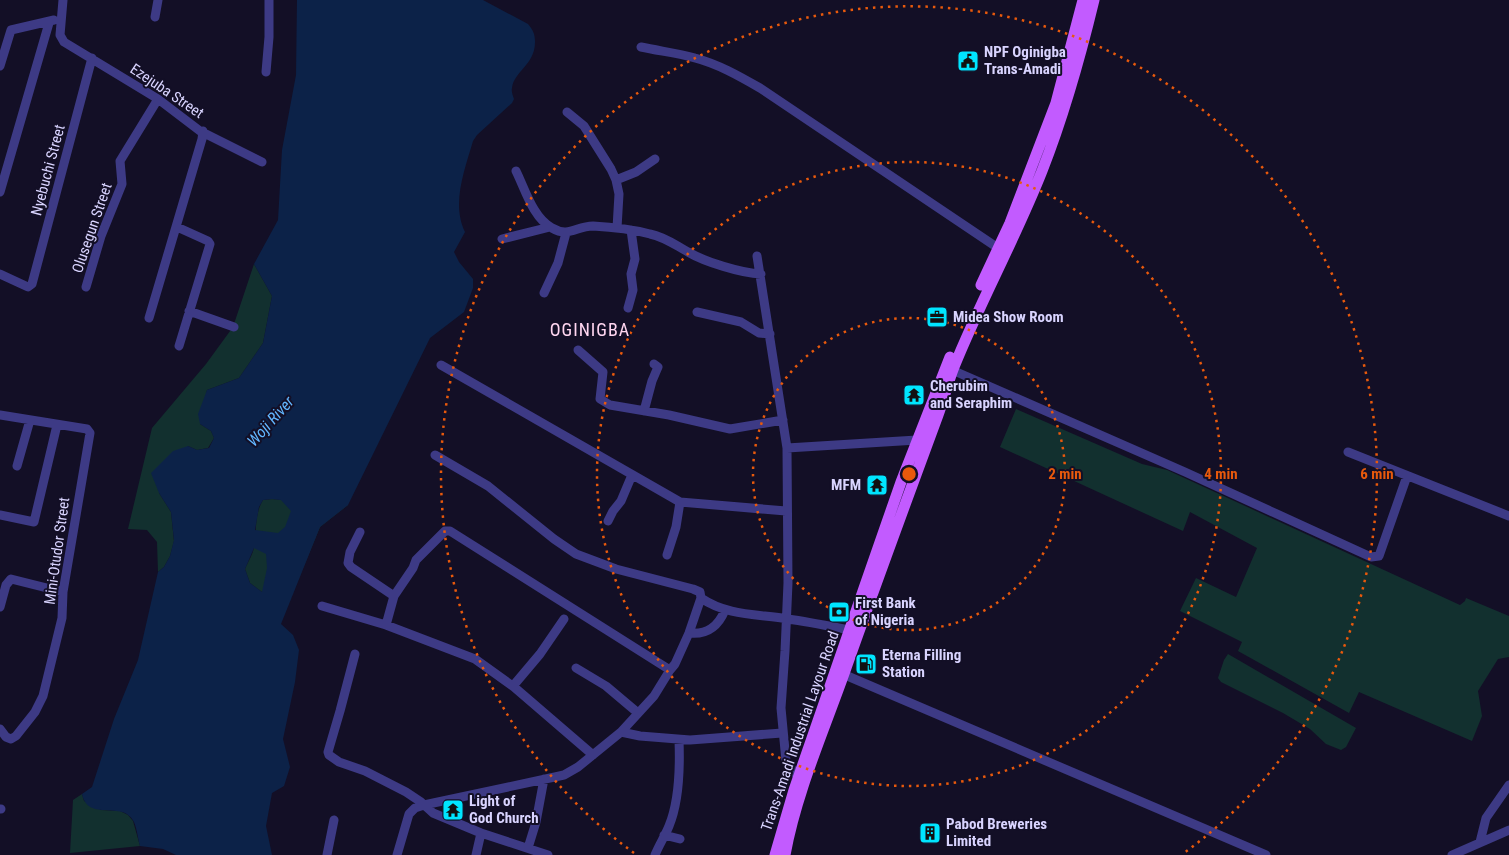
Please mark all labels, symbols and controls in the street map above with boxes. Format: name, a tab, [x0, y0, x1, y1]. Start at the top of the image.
place label: NPF Oginigba Trans-Amadi	[984, 43, 1066, 78]
public building icon: NPF Oginigba Trans-Amadi	[956, 49, 980, 73]
street label: Ezejuba Street	[127, 60, 207, 122]
street label: Nyebuchi Street	[27, 123, 69, 217]
street label: Olusegun Street	[68, 181, 116, 275]
office icon: Midea Show Room	[925, 305, 949, 329]
place label: Midea Show Room	[953, 308, 1064, 326]
district label: OGINIGBA	[550, 319, 630, 340]
place label: Cherubim and Seraphim	[930, 377, 1012, 412]
temple icon: Cherubim and Seraphim	[902, 383, 926, 407]
water label: Woji River	[243, 392, 298, 450]
centre of rings	[900, 465, 918, 483]
text: 2 min	[1048, 465, 1082, 483]
text: 4 min	[1204, 465, 1238, 483]
text: 6 min	[1360, 465, 1394, 483]
temple icon: MFM	[865, 473, 889, 497]
place label: MFM	[831, 476, 861, 494]
street label: Mini-Otudor Street	[41, 496, 73, 606]
place label: First Bank of Nigeria	[855, 594, 917, 629]
bank icon: First Bank of Nigeria	[827, 600, 851, 624]
street label: Trans-Amadi Industrial Layour Road	[757, 629, 843, 833]
place label: Eterna Filling Station	[882, 646, 961, 681]
fuel station icon: Eterna Filling Station	[854, 652, 878, 676]
place label: Light of God Church	[469, 792, 539, 827]
temple icon: Light of God Church	[441, 798, 465, 822]
place label: Pabod Breweries Limited	[946, 815, 1047, 850]
building icon: Pabod Breweries Limited	[918, 821, 942, 845]

